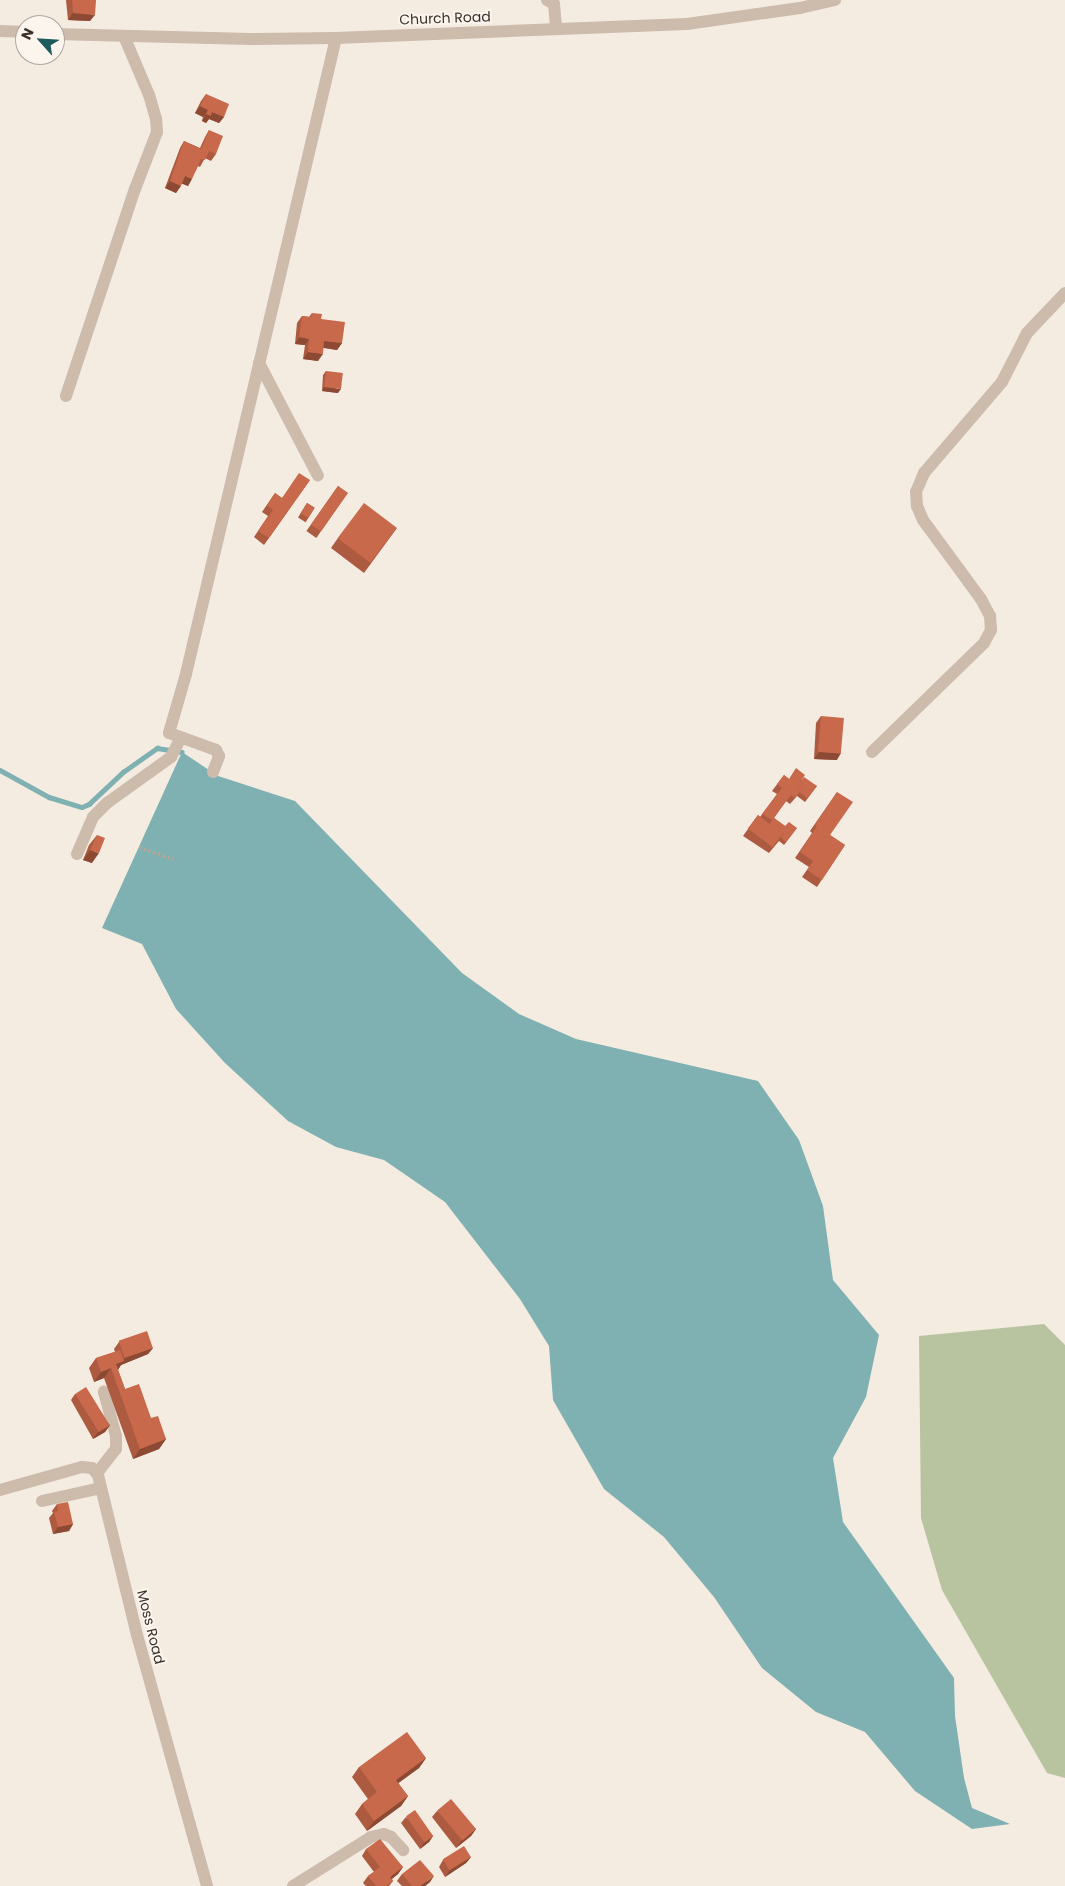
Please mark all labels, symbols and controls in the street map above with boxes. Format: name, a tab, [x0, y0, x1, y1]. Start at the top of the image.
street label: Church Road	[399, 8, 491, 28]
north arrow	[15, 15, 65, 65]
text: N	[16, 25, 39, 43]
street label: Moss Road	[134, 1588, 168, 1666]

